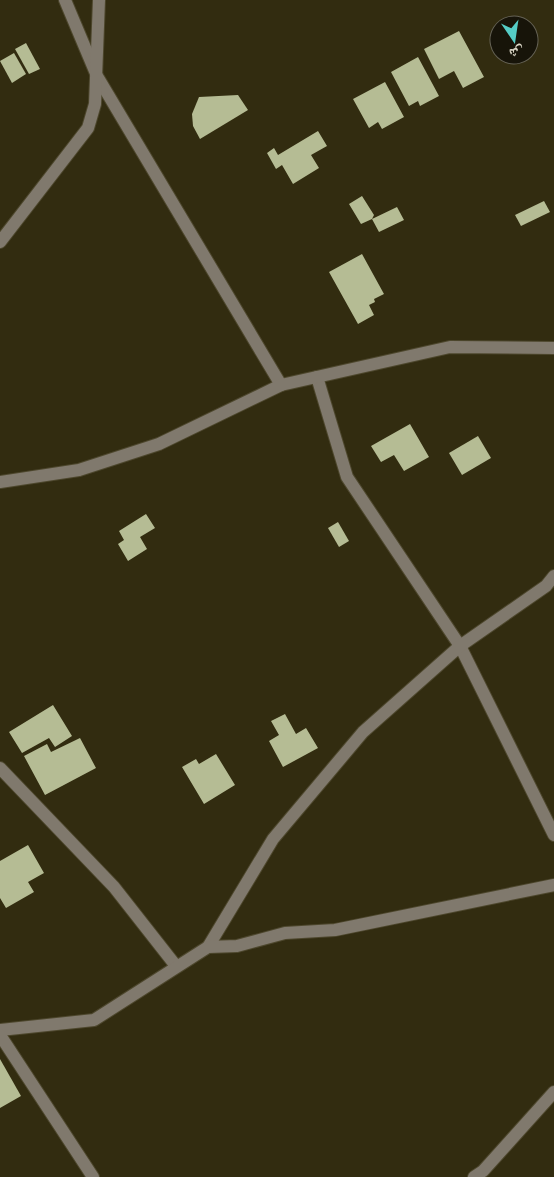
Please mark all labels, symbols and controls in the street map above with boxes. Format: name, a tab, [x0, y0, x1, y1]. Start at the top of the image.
north arrow	[489, 15, 539, 65]
text: ش	[508, 42, 526, 62]

